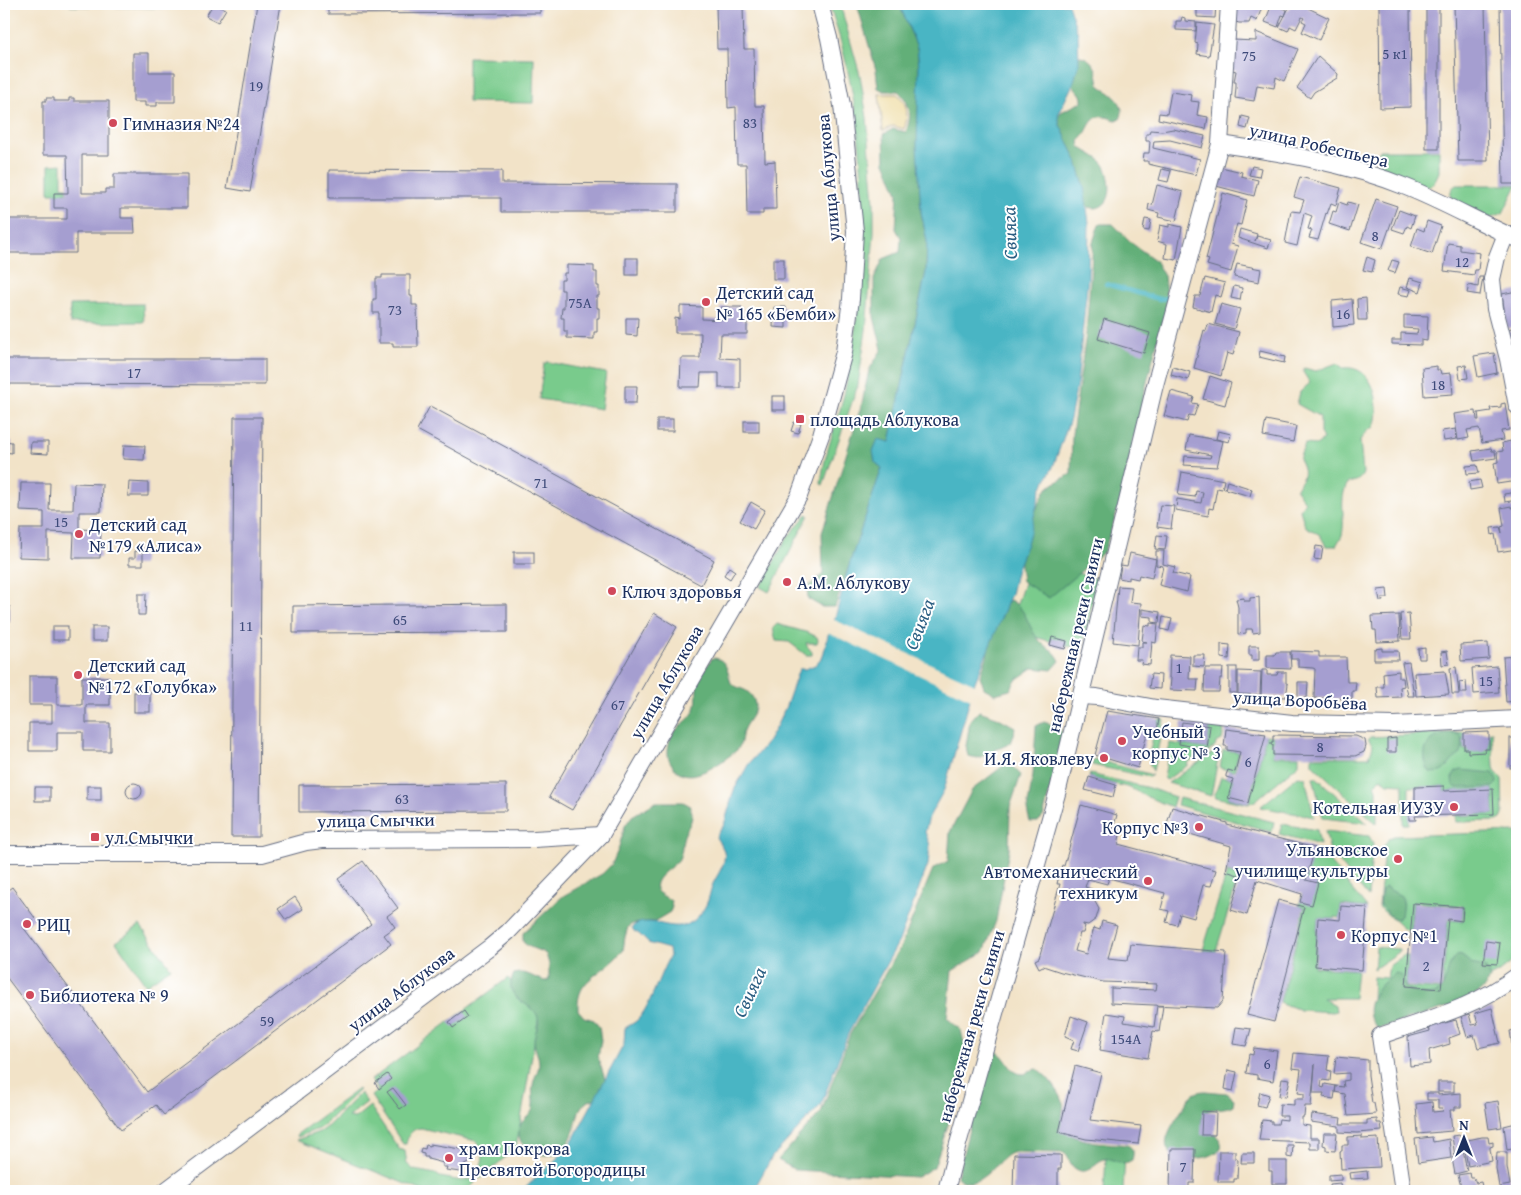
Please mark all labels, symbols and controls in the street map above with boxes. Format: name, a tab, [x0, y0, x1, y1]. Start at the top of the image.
house number: 5 к1	[1382, 43, 1408, 64]
house number: 75	[1242, 45, 1256, 66]
house number: 19	[249, 75, 263, 96]
place label: Гимназия №24	[123, 110, 240, 137]
house number: 83	[743, 112, 757, 133]
street label: улица Аблукова	[809, 113, 847, 244]
street label: улица Робеспьера	[1246, 116, 1392, 174]
marker: Гимназия №24	[107, 117, 119, 129]
water label: Свияга	[994, 206, 1024, 260]
house number: 8	[1371, 225, 1379, 246]
house number: 12	[1455, 251, 1469, 272]
place label: Детский сад № 165 «Бемби»	[715, 279, 836, 327]
house number: 75А	[568, 292, 592, 313]
marker: Детский сад № 165 «Бемби»	[700, 296, 712, 308]
house number: 73	[388, 299, 402, 320]
house number: 16	[1336, 303, 1350, 324]
house number: 17	[127, 362, 141, 383]
house number: 18	[1431, 374, 1445, 395]
place label: площадь Аблукова	[810, 406, 960, 433]
marker: площадь Аблукова	[794, 413, 806, 425]
house number: 71	[534, 472, 548, 493]
house number: 15	[54, 511, 68, 532]
place label: Детский сад №179 «Алиса»	[88, 511, 202, 559]
marker: Детский сад №179 «Алиса»	[73, 528, 85, 540]
street label: набережная реки Свияги	[1039, 535, 1111, 735]
place label: А.М. Аблукову	[797, 569, 911, 596]
marker: А.М. Аблукову	[781, 576, 793, 588]
place label: Ключ здоровья	[622, 578, 742, 605]
marker: Ключ здоровья	[606, 585, 618, 597]
water label: Свияга	[897, 594, 942, 654]
house number: 65	[393, 609, 407, 630]
house number: 11	[239, 615, 253, 636]
street label: улица Аблукова	[622, 620, 710, 745]
place label: Детский сад №172 «Голубка»	[87, 652, 217, 700]
house number: 1	[1175, 657, 1183, 678]
marker: Детский сад №172 «Голубка»	[72, 669, 84, 681]
house number: 15	[1479, 670, 1493, 691]
street label: улица Воробьёва	[1231, 683, 1368, 717]
house number: 67	[611, 694, 625, 715]
place label: Учебный корпус № 3	[1132, 718, 1221, 766]
marker: Учебный корпус № 3	[1116, 735, 1128, 747]
house number: 8	[1316, 736, 1324, 757]
place label: И.Я. Яковлеву	[984, 745, 1094, 772]
house number: 6	[1244, 751, 1252, 772]
marker: И.Я. Яковлеву	[1098, 752, 1110, 764]
house number: 63	[395, 788, 409, 809]
place label: Котельная ИУЗУ	[1313, 794, 1444, 821]
marker: Котельная ИУЗУ	[1448, 801, 1460, 813]
street label: улица Смычки	[316, 805, 435, 835]
place label: Корпус №3	[1102, 814, 1189, 841]
marker: Корпус №3	[1193, 821, 1205, 833]
place label: ул.Смычки	[104, 824, 194, 851]
marker: ул.Смычки	[89, 831, 101, 843]
place label: Ульяновское училище культуры	[1233, 836, 1388, 884]
marker: Ульяновское училище культуры	[1392, 853, 1404, 865]
place label: Автомеханический техникум	[983, 858, 1138, 906]
marker: Автомеханический техникум	[1142, 875, 1154, 887]
place label: РИЦ	[37, 911, 71, 938]
marker: РИЦ	[21, 918, 33, 930]
place label: Корпус №1	[1351, 922, 1438, 949]
street label: набережная реки Свияги	[931, 926, 1011, 1125]
marker: Корпус №1	[1335, 929, 1347, 941]
street label: улица Аблукова	[341, 940, 460, 1039]
house number: 2	[1422, 955, 1430, 976]
water label: Свияга	[725, 962, 773, 1022]
place label: Библиотека № 9	[40, 982, 169, 1009]
marker: Библиотека № 9	[24, 989, 36, 1001]
house number: 59	[260, 1010, 274, 1031]
house number: 154А	[1111, 1028, 1141, 1049]
house number: 6	[1263, 1053, 1271, 1074]
north arrow	[1438, 1112, 1488, 1162]
text: N	[1459, 1115, 1469, 1135]
place label: храм Покрова Пресвятой Богородицы	[459, 1135, 646, 1183]
marker: храм Покрова Пресвятой Богородицы	[443, 1152, 455, 1164]
house number: 7	[1179, 1156, 1187, 1177]

